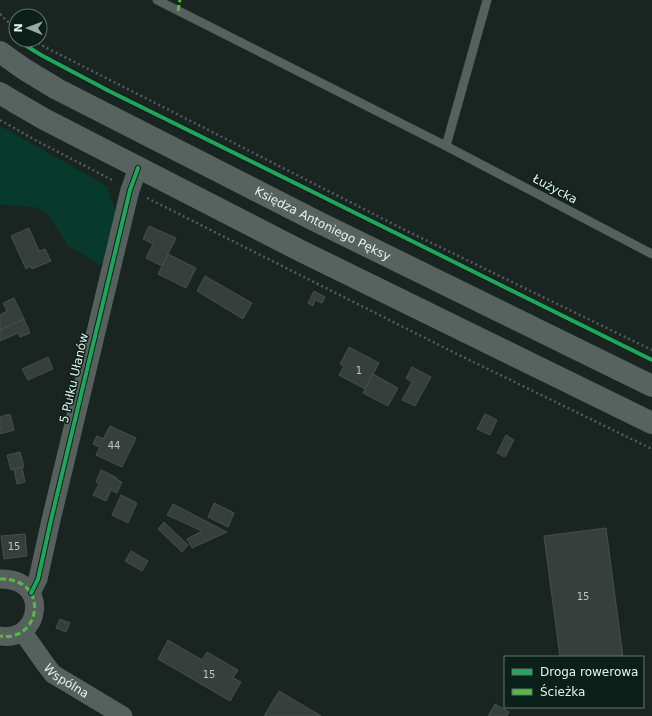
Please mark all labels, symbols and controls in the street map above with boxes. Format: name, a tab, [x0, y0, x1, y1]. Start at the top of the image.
north arrow	[8, 8, 48, 48]
text: N	[12, 23, 25, 33]
street label: Łużycka	[529, 171, 580, 207]
street label: Księdza Antoniego Pęksy	[253, 184, 393, 264]
street label: 5 Pułku Ułanów	[57, 332, 91, 424]
house number: 1	[356, 365, 362, 376]
house number: 44	[108, 440, 120, 451]
house number: 15	[8, 541, 20, 552]
house number: 15	[577, 591, 589, 602]
legend	[504, 656, 644, 708]
street label: Wspólna	[41, 661, 91, 701]
text: Droga rowerowa	[540, 665, 638, 679]
house number: 15	[203, 669, 215, 680]
text: Ścieżka	[540, 684, 585, 699]

